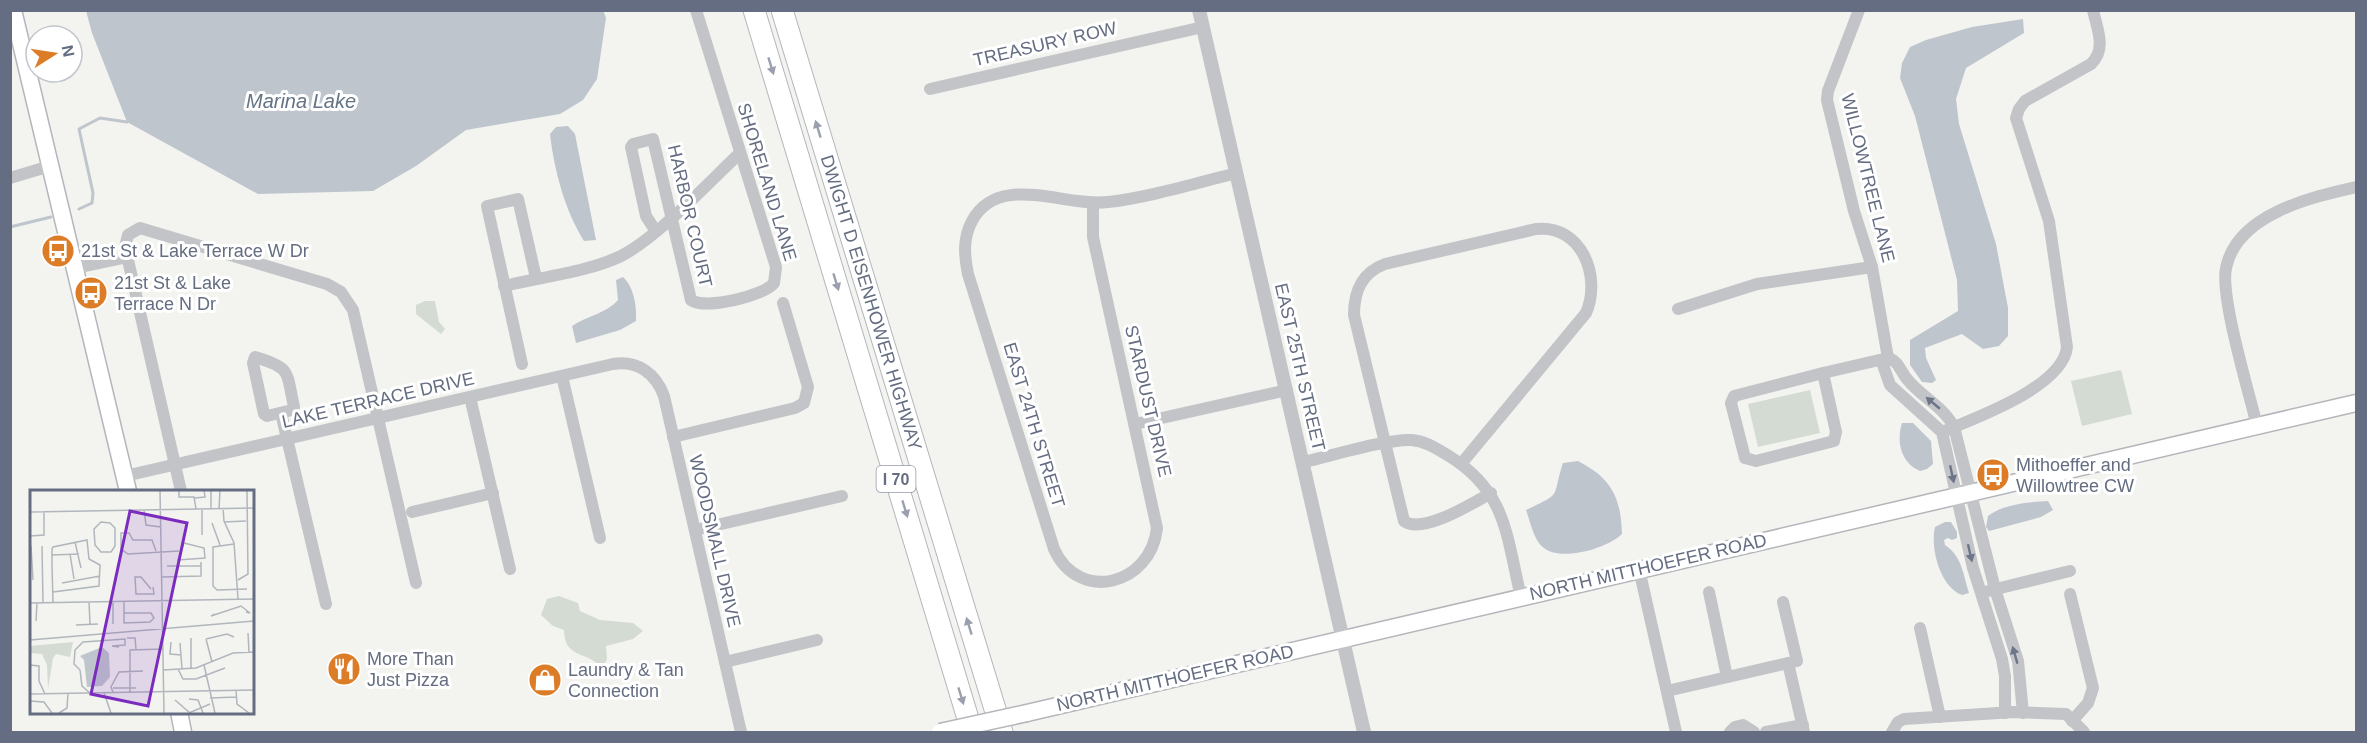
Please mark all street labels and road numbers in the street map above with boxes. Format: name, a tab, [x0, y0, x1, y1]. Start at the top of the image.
street label: TREASURY ROW	[971, 18, 1119, 70]
street label: WILLOWTREE LANE	[1837, 92, 1899, 264]
street label: SHORELAND LANE	[733, 101, 801, 263]
street label: HARBOR COURT	[664, 143, 716, 289]
street label: DWIGHT D EISENHOWER HIGHWAY	[817, 153, 926, 453]
street label: EAST 25TH STREET	[1271, 281, 1329, 453]
street label: STARDUST DRIVE	[1121, 323, 1175, 479]
street label: EAST 24TH STREET	[999, 340, 1069, 510]
street label: LAKE TERRACE DRIVE	[280, 368, 476, 432]
street label: WOODSMALL DRIVE	[685, 453, 745, 629]
road number: I 70	[876, 466, 916, 492]
street label: NORTH MITTHOEFER ROAD	[1528, 530, 1768, 604]
street label: NORTH MITTHOEFER ROAD	[1055, 641, 1295, 715]

